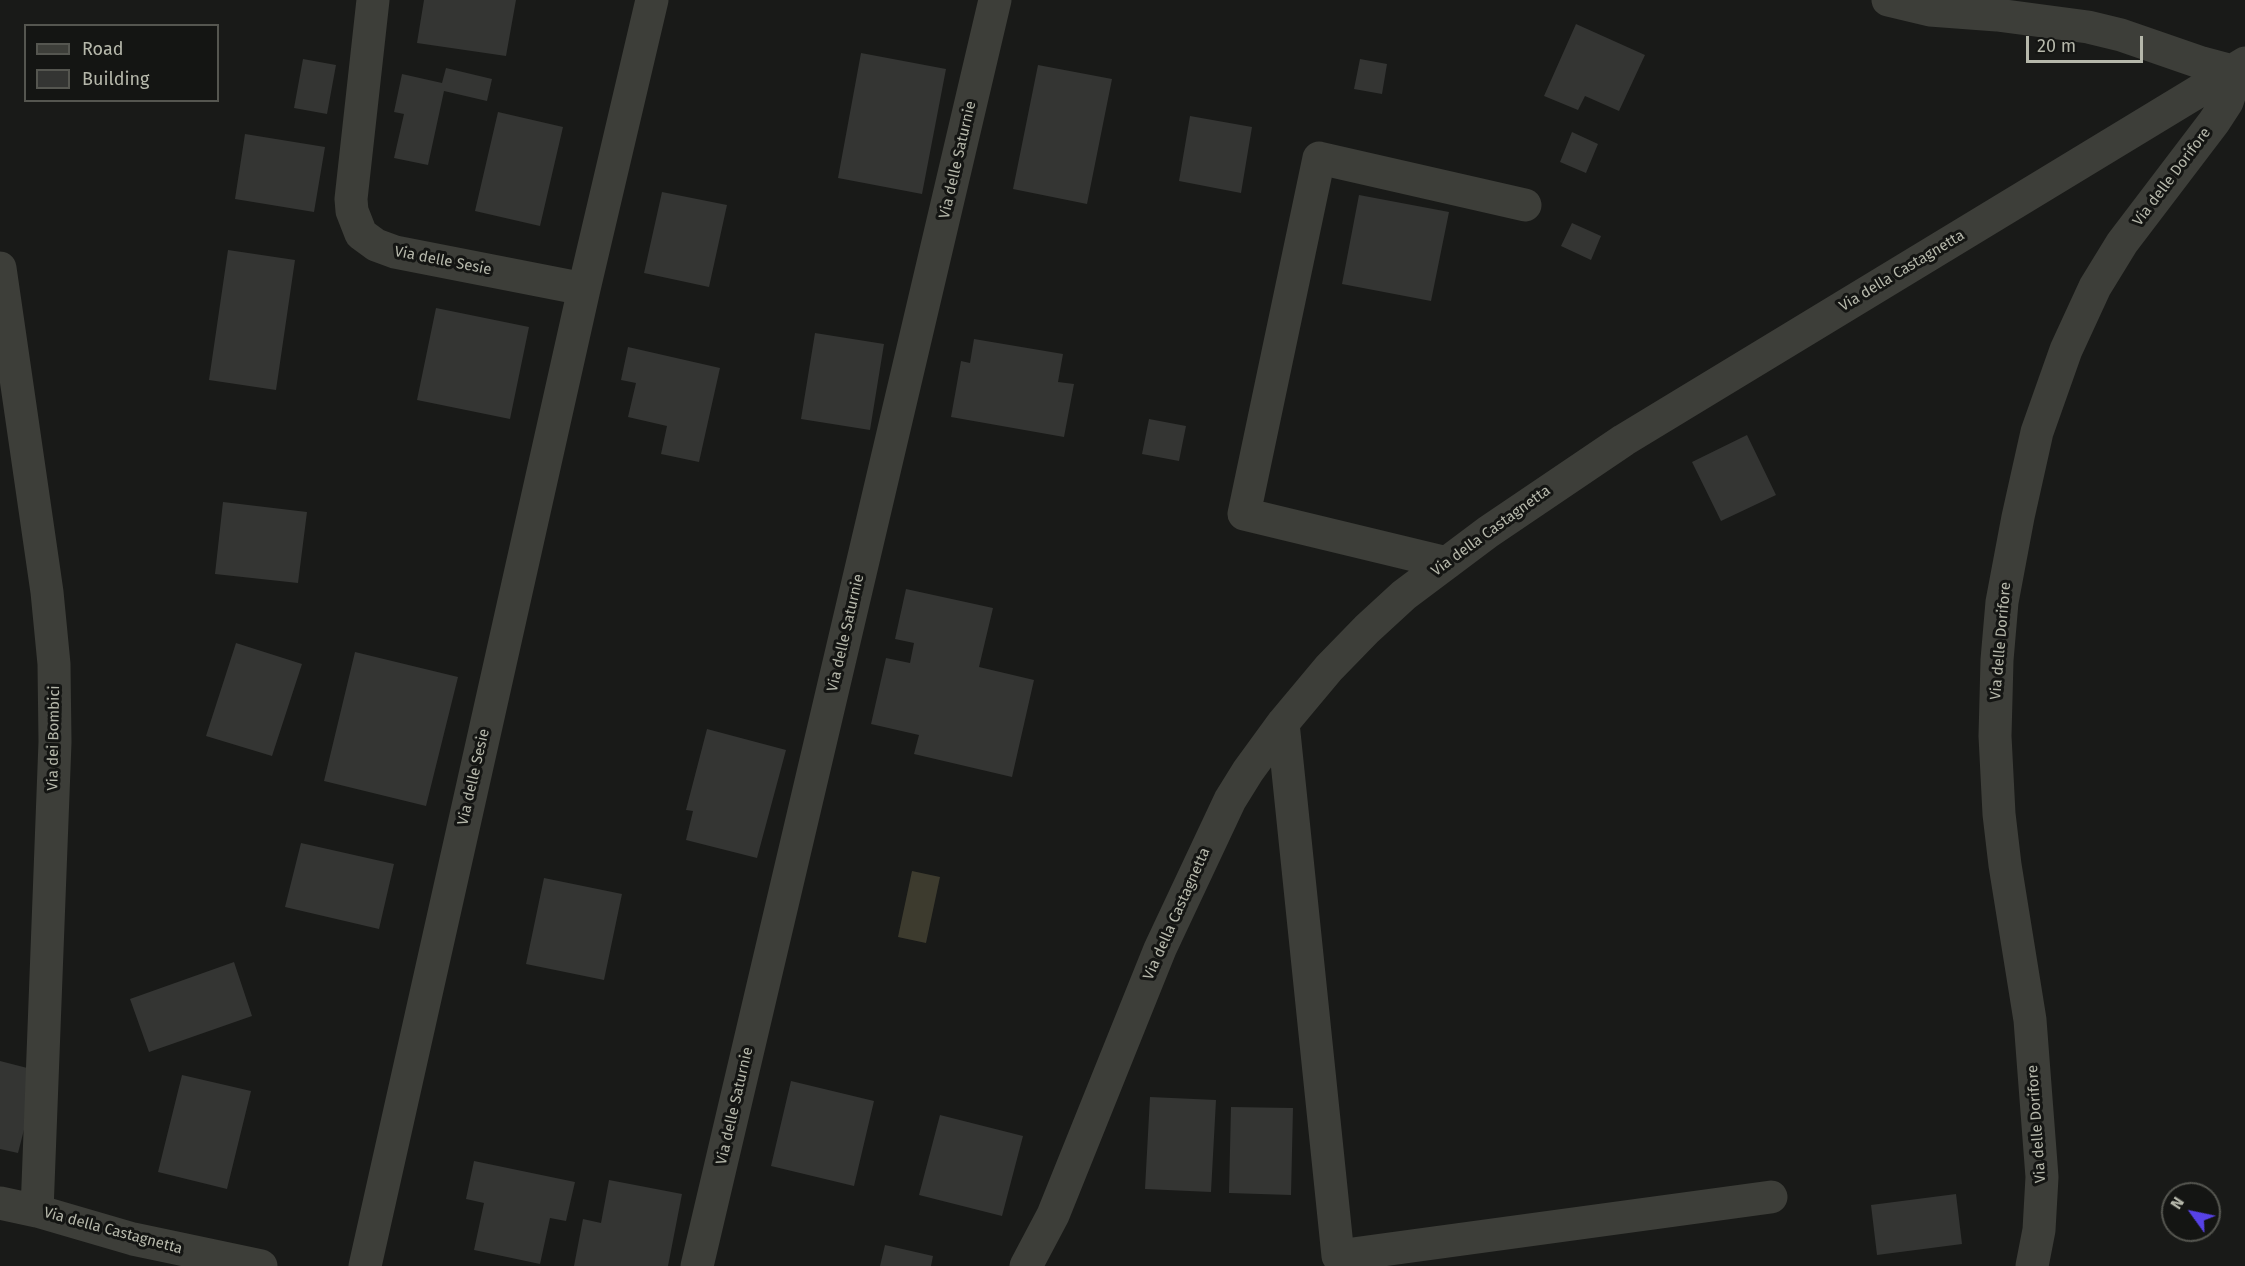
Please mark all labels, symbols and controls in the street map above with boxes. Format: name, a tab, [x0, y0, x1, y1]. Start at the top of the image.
legend	[24, 24, 219, 102]
scale bar	[2029, 24, 2146, 62]
text: 20 m	[2037, 35, 2076, 57]
text: Road	[82, 38, 124, 60]
text: Building	[82, 68, 149, 90]
street label: Via delle Saturnie	[936, 99, 980, 221]
street label: Via delle Dorifore	[2129, 124, 2215, 230]
street label: Via della Castagnetta	[1836, 226, 1968, 316]
street label: Via delle Sesie	[393, 243, 493, 279]
street label: Via della Castagnetta	[1428, 482, 1554, 580]
street label: Via delle Saturnie	[824, 572, 868, 694]
street label: Via delle Dorifore	[1987, 581, 2015, 701]
street label: Via dei Bombici	[44, 685, 64, 791]
street label: Via delle Sesie	[454, 727, 494, 827]
street label: Via della Castagnetta	[1140, 845, 1214, 983]
street label: Via delle Saturnie	[713, 1045, 757, 1167]
street label: Via delle Dorifore	[2024, 1064, 2050, 1184]
north arrow	[2161, 1182, 2221, 1242]
text: N	[2166, 1193, 2188, 1213]
street label: Via della Castagnetta	[42, 1204, 184, 1258]

